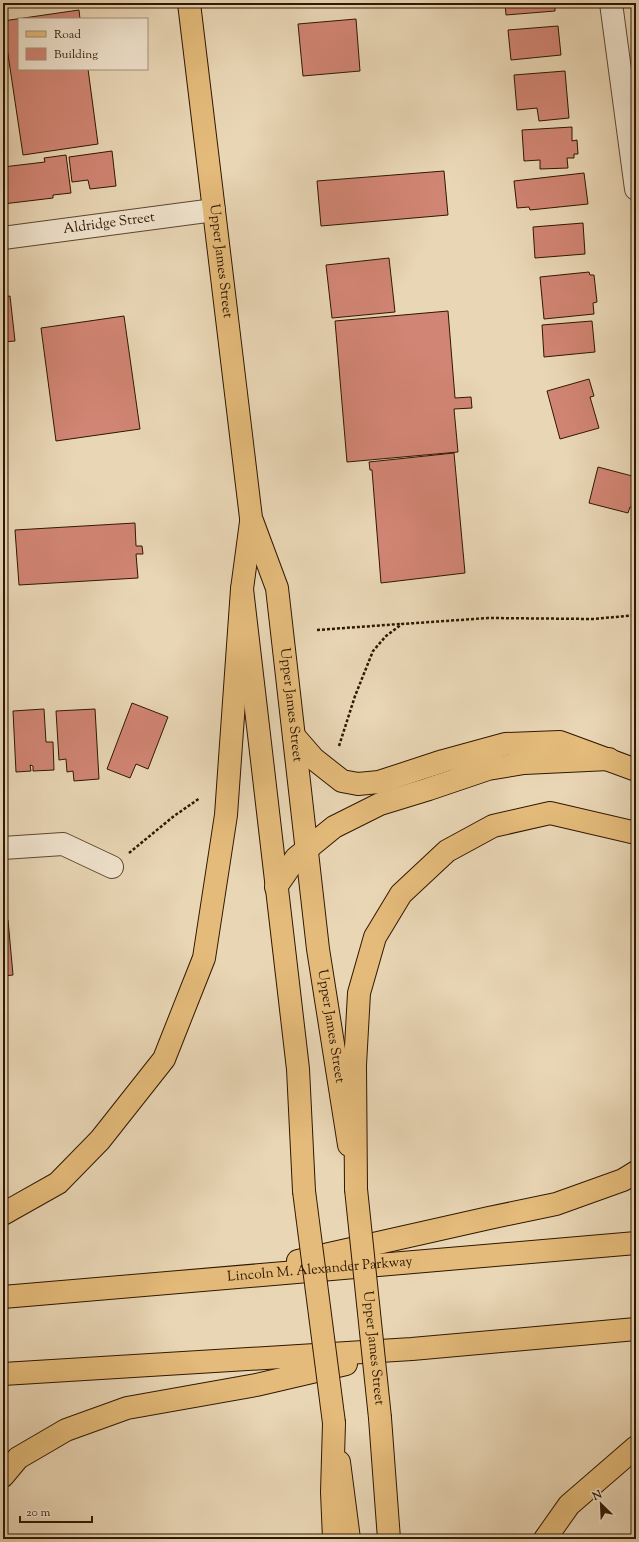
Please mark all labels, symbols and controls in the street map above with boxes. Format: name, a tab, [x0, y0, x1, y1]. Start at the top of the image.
legend	[18, 18, 148, 70]
text: Road	[54, 26, 81, 44]
text: Building	[54, 46, 98, 64]
street label: Upper James Street	[203, 203, 237, 320]
street label: Aldridge Street	[62, 208, 156, 240]
street label: Upper James Street	[274, 647, 307, 763]
street label: Upper James Street	[311, 968, 349, 1085]
street label: Lincoln M. Alexander Parkway	[226, 1252, 413, 1288]
street label: Upper James Street	[357, 1290, 389, 1406]
north arrow	[581, 1484, 621, 1524]
text: N	[589, 1487, 605, 1505]
scale bar	[20, 1498, 92, 1524]
text: 20 m	[26, 1504, 51, 1522]

